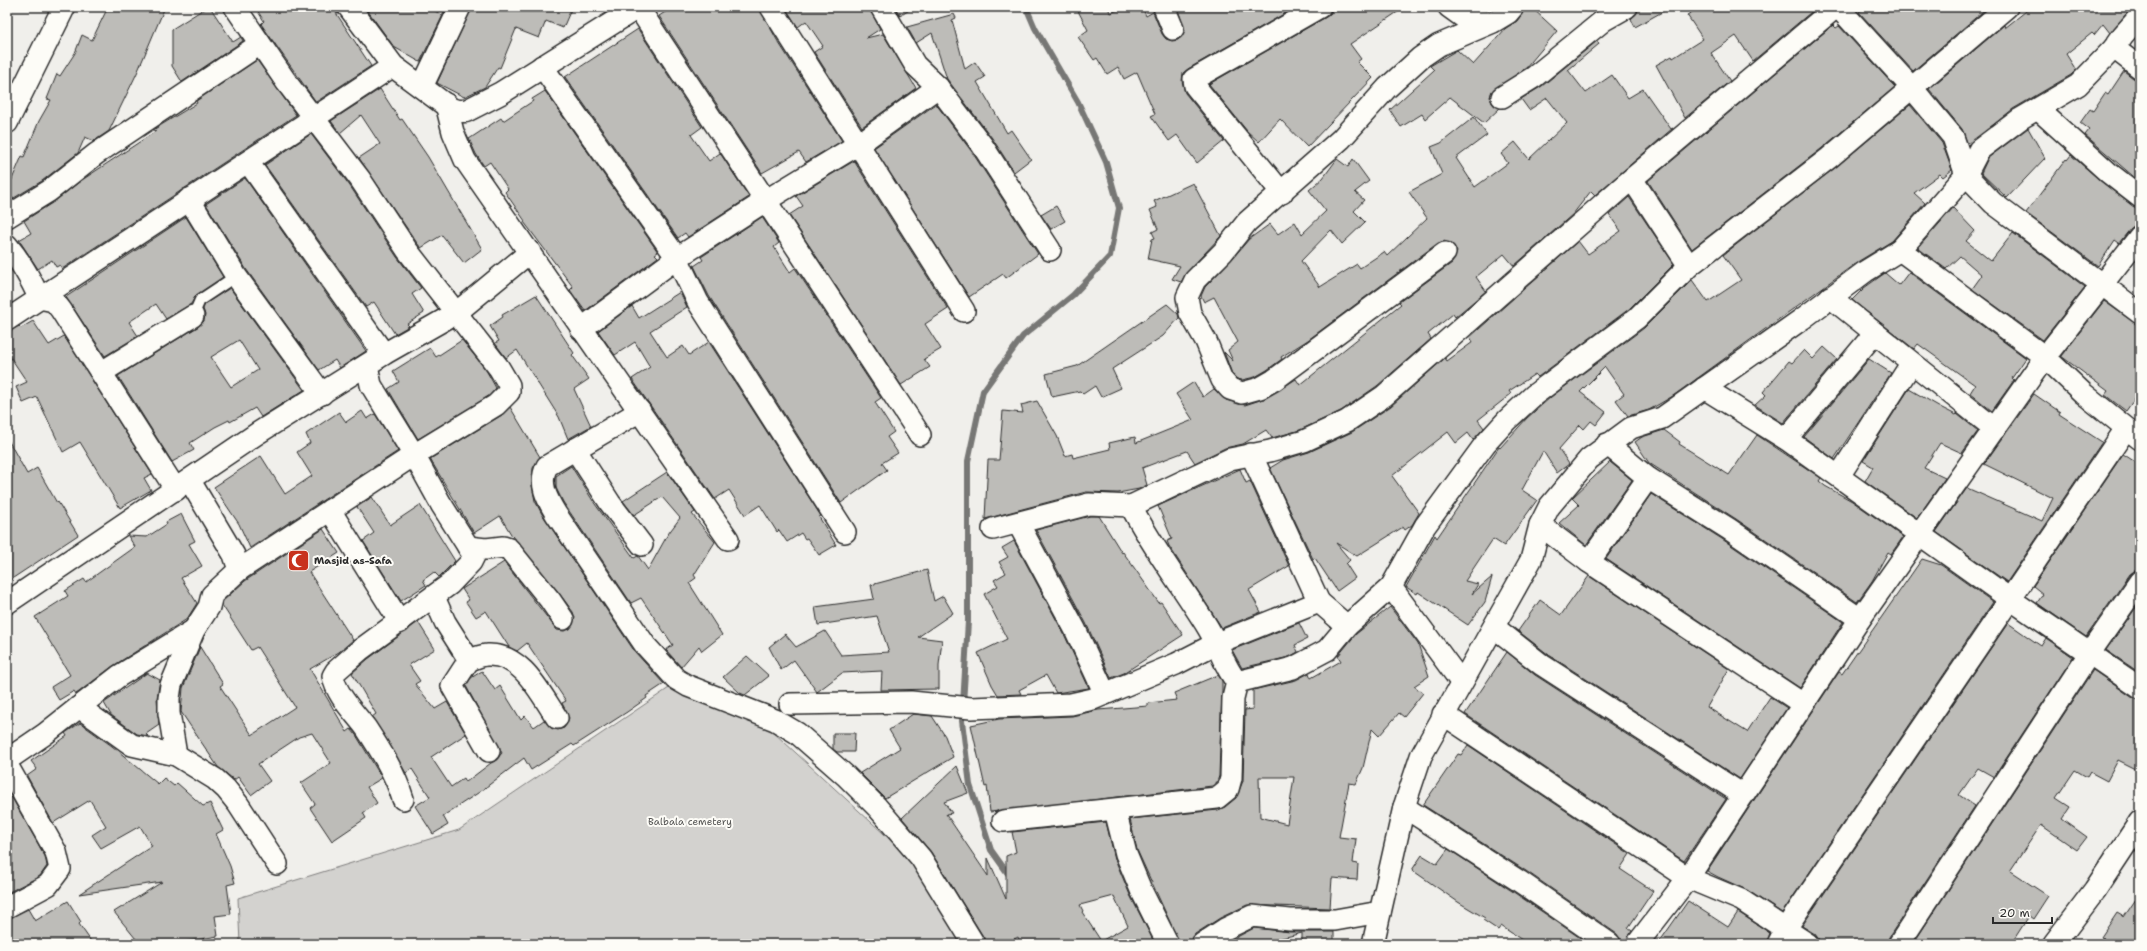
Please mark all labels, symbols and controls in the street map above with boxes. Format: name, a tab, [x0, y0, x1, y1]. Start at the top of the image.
mosque icon: Masjid as-Safa	[285, 547, 311, 573]
place label: Masjid as-Safa	[314, 554, 392, 567]
park label: Balbala cemetery	[648, 815, 732, 828]
scale bar	[1993, 899, 2052, 925]
text: 20 m	[1999, 905, 2030, 921]

